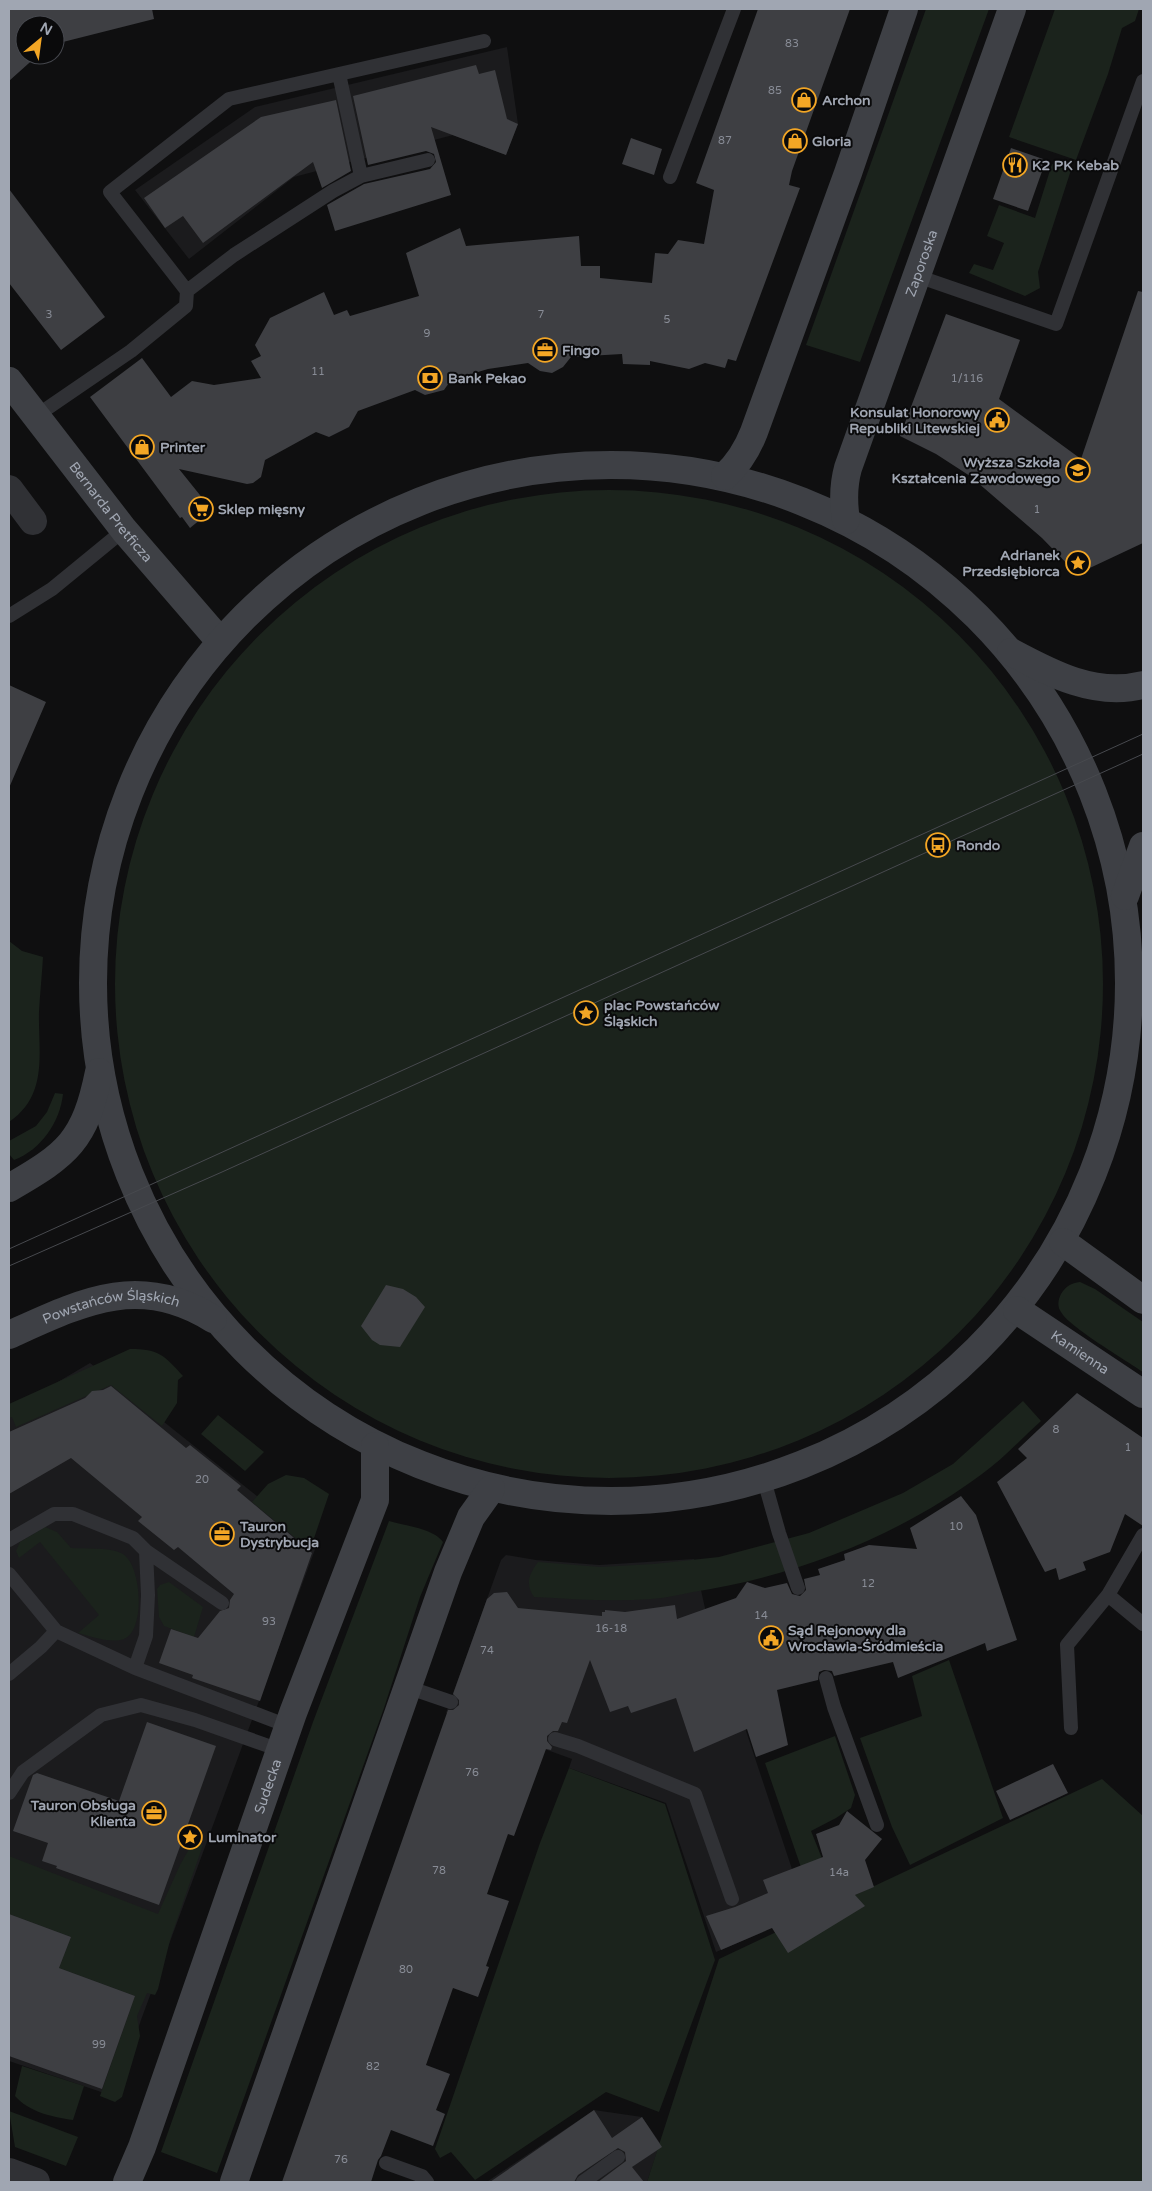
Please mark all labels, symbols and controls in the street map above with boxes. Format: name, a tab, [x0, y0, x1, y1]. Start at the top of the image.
north arrow	[15, 15, 65, 65]
text: N	[37, 19, 55, 39]
house number: 83	[785, 37, 799, 50]
house number: 85	[768, 84, 782, 97]
shop icon: Archon	[791, 87, 817, 113]
place label: Archon	[822, 92, 871, 109]
shop icon: Gloria	[782, 128, 808, 154]
place label: Gloria	[812, 133, 851, 150]
house number: 87	[718, 134, 732, 147]
restaurant icon: K2 PK Kebab	[1002, 152, 1028, 178]
place label: K2 PK Kebab	[1032, 157, 1119, 174]
street label: Zaporoska	[902, 228, 941, 299]
house number: 3	[46, 308, 53, 321]
house number: 7	[538, 308, 545, 321]
house number: 5	[664, 313, 671, 326]
house number: 9	[424, 327, 431, 340]
office icon: Fingo	[532, 337, 558, 363]
place label: Fingo	[562, 342, 600, 359]
house number: 11	[311, 365, 325, 378]
bank icon: Bank Pekao	[417, 365, 443, 391]
place label: Bank Pekao	[448, 370, 527, 387]
house number: 1/116	[951, 372, 983, 385]
place label: Konsulat Honorowy Republiki Litewskiej	[849, 404, 980, 437]
public building icon: Konsulat Honorowy Republiki Litewskiej	[984, 407, 1010, 433]
shop icon: Printer	[129, 434, 155, 460]
place label: Printer	[160, 439, 206, 456]
place label: Wyższa Szkoła Kształcenia Zawodowego	[892, 454, 1060, 487]
school or university icon: Wyższa Szkoła Kształcenia Zawodowego	[1065, 457, 1091, 483]
street label: Bernarda Pretficza	[65, 458, 156, 566]
supermarket icon: Sklep mięsny	[188, 496, 214, 522]
place label: Sklep mięsny	[218, 501, 305, 518]
house number: 1	[1034, 503, 1040, 516]
place label: Adrianek Przedsiębiorca	[962, 547, 1060, 580]
place icon: Adrianek Przedsiębiorca	[1065, 550, 1091, 576]
bus stop icon: Rondo	[925, 832, 951, 858]
place label: Rondo	[956, 837, 1001, 854]
place label: plac Powstańców Śląskich	[604, 997, 719, 1030]
place icon: plac Powstańców Śląskich	[573, 1000, 599, 1026]
street label: Powstańców Śląskich	[40, 1287, 182, 1328]
street label: Kamienna	[1048, 1327, 1112, 1378]
house number: 8	[1053, 1423, 1060, 1436]
house number: 1	[1125, 1441, 1131, 1454]
house number: 20	[195, 1473, 209, 1486]
place label: Tauron Dystrybucja	[239, 1518, 319, 1551]
house number: 10	[949, 1520, 963, 1533]
office icon: Tauron Dystrybucja	[209, 1521, 235, 1547]
house number: 12	[861, 1577, 875, 1590]
house number: 14	[754, 1609, 768, 1622]
house number: 93	[262, 1615, 276, 1628]
house number: 16-18	[595, 1622, 627, 1635]
place label: Sąd Rejonowy dla Wrocławia-Śródmieścia	[788, 1622, 943, 1655]
public building icon: Sąd Rejonowy dla Wrocławia-Śródmieścia	[758, 1625, 784, 1651]
house number: 74	[480, 1644, 494, 1657]
street label: Sudecka	[251, 1757, 285, 1816]
house number: 76	[465, 1766, 479, 1779]
place label: Tauron Obsługa Klienta	[30, 1797, 136, 1830]
office icon: Tauron Obsługa Klienta	[141, 1800, 167, 1826]
place icon: Luminator	[177, 1824, 203, 1850]
place label: Luminator	[208, 1829, 277, 1846]
house number: 78	[432, 1864, 446, 1877]
house number: 14a	[829, 1866, 849, 1879]
house number: 80	[399, 1963, 413, 1976]
house number: 99	[92, 2038, 106, 2051]
house number: 82	[366, 2060, 380, 2073]
house number: 76	[334, 2153, 348, 2166]

